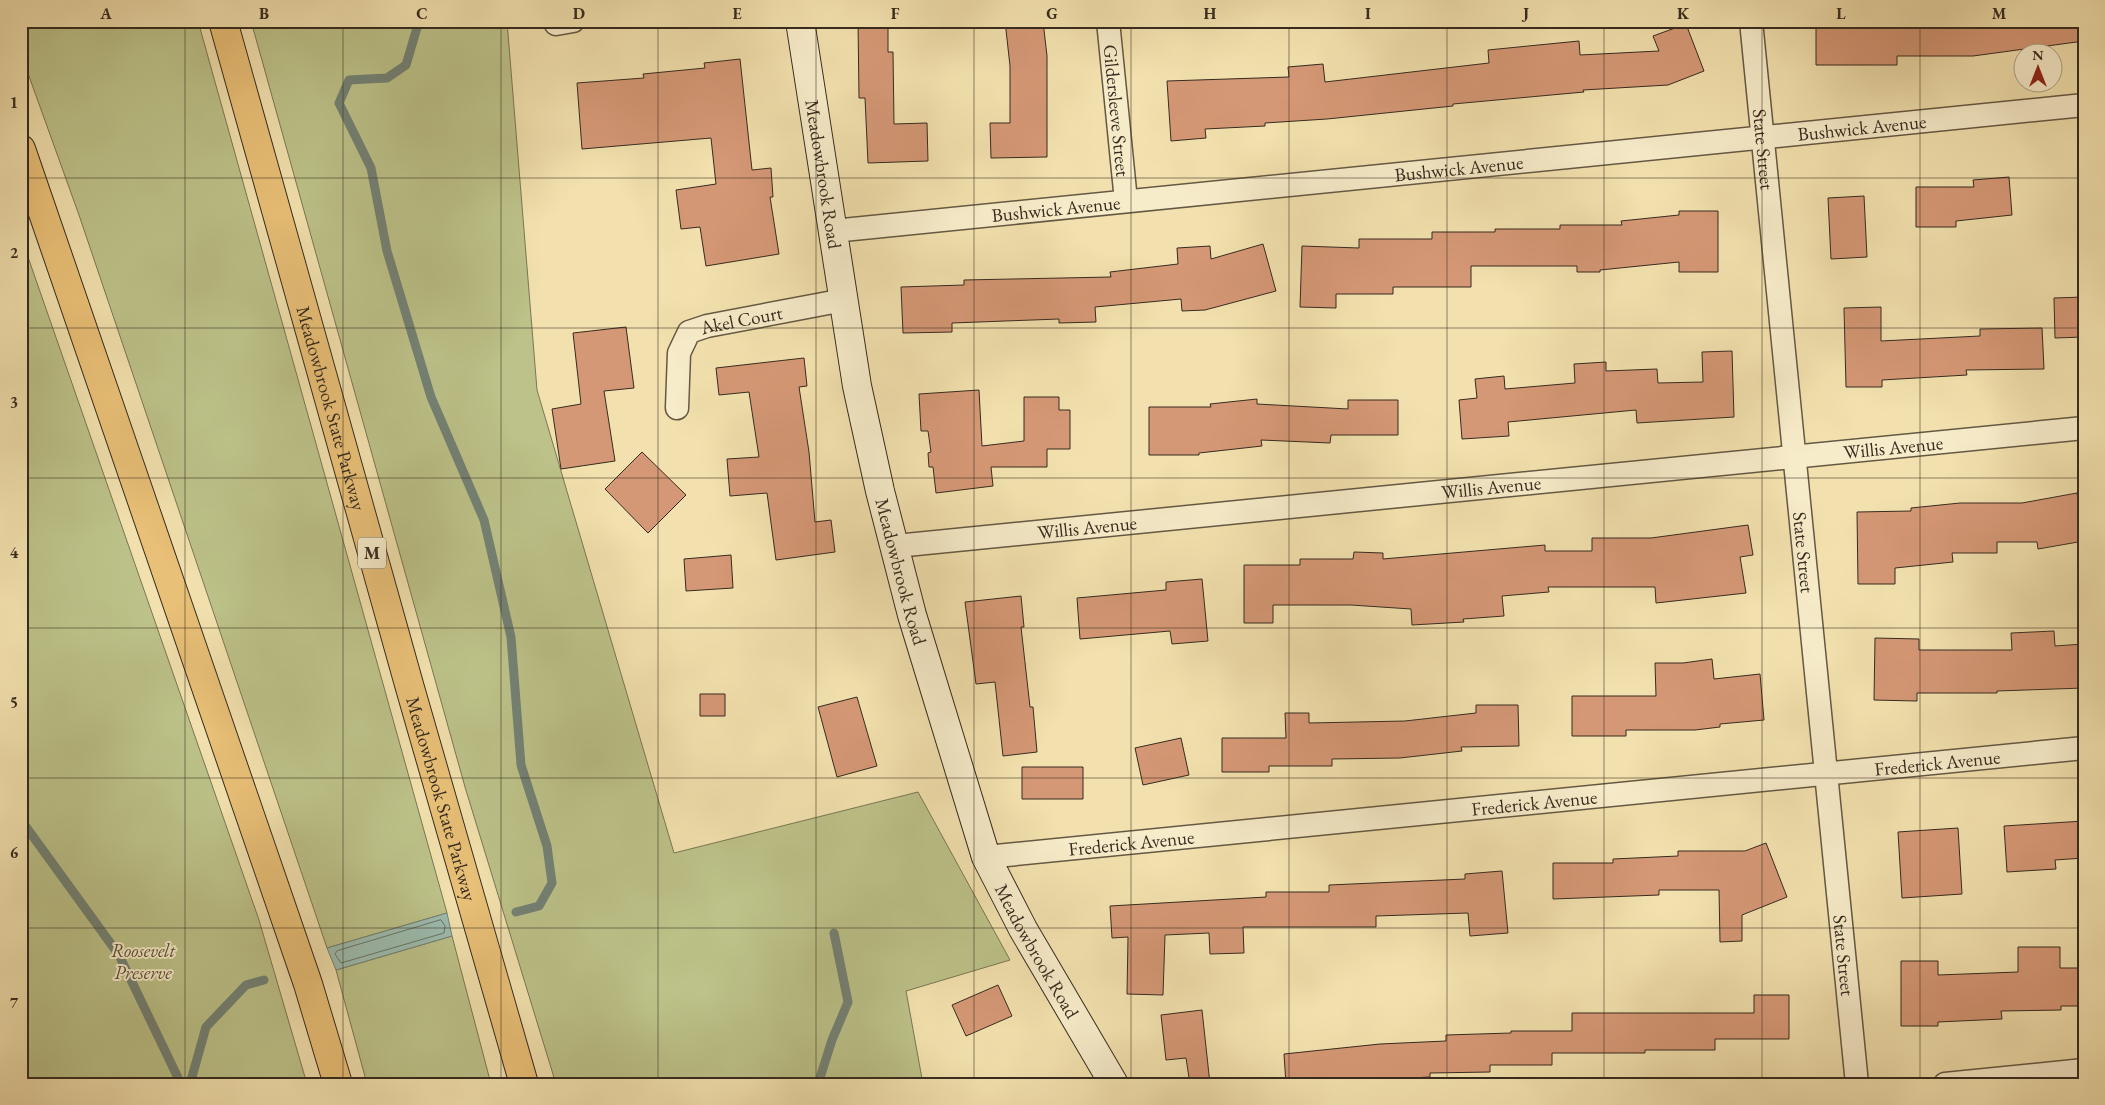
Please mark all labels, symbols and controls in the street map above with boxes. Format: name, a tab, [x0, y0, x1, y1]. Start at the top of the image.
text: A	[99, 3, 112, 24]
text: B	[259, 3, 269, 24]
text: C	[416, 3, 428, 24]
text: D	[573, 3, 585, 24]
text: E	[732, 3, 742, 24]
text: F	[891, 3, 900, 24]
text: G	[1046, 3, 1058, 24]
text: H	[1204, 3, 1217, 24]
text: I	[1365, 3, 1371, 24]
text: J	[1521, 3, 1529, 24]
text: K	[1677, 3, 1690, 24]
text: L	[1836, 3, 1846, 24]
text: M	[1992, 3, 2007, 24]
north arrow	[2012, 42, 2062, 92]
street label: Gildersleeve Street	[1097, 43, 1136, 178]
text: N	[2032, 46, 2044, 64]
text: 1	[10, 92, 18, 113]
street label: Meadowbrook Road	[799, 98, 847, 251]
street label: State Street	[1747, 108, 1780, 191]
street label: Bushwick Avenue	[1796, 109, 1927, 147]
street label: Bushwick Avenue	[1393, 150, 1524, 187]
street label: Bushwick Avenue	[990, 190, 1122, 228]
text: 2	[10, 242, 19, 263]
street label: Akel Court	[696, 300, 784, 341]
street label: Meadowbrook State Parkway	[290, 303, 372, 514]
text: 3	[10, 392, 18, 413]
street label: Willis Avenue	[1842, 430, 1944, 465]
street label: Willis Avenue	[1440, 470, 1542, 505]
street label: Meadowbrook Road	[869, 495, 932, 648]
street label: Willis Avenue	[1036, 510, 1138, 545]
street label: State Street	[1787, 511, 1820, 594]
road number: M	[358, 538, 386, 568]
text: 4	[10, 542, 19, 563]
text: 5	[10, 692, 18, 713]
street label: Meadowbrook State Parkway	[400, 694, 483, 905]
street label: Frederick Avenue	[1873, 744, 2002, 782]
street label: Frederick Avenue	[1470, 784, 1599, 822]
street label: Frederick Avenue	[1067, 824, 1195, 862]
text: 6	[10, 842, 19, 863]
street label: Meadowbrook Road	[989, 880, 1085, 1023]
street label: State Street	[1827, 914, 1860, 997]
park label: Roosevelt Preserve	[111, 938, 176, 985]
text: 7	[10, 992, 19, 1013]

